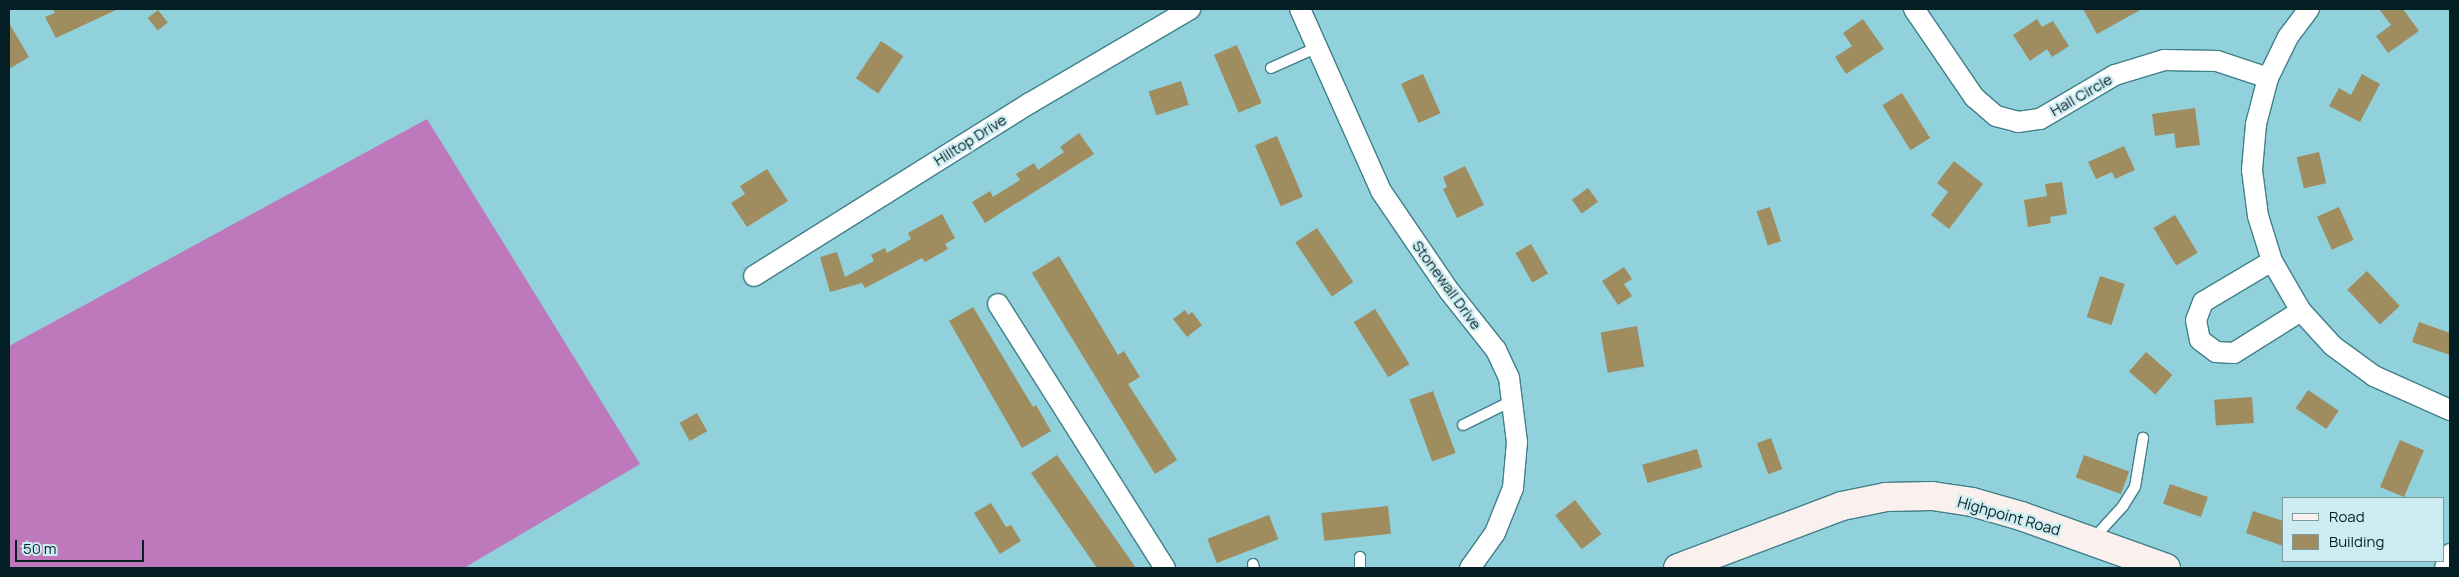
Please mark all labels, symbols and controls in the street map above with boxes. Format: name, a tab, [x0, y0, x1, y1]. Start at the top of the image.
street label: Hall Circle	[2047, 70, 2115, 120]
street label: Hilltop Drive	[930, 111, 1010, 169]
street label: Stonewall Drive	[1409, 237, 1485, 333]
street label: Highpoint Road	[1955, 493, 2063, 539]
legend	[2282, 497, 2444, 562]
text: Road	[2329, 506, 2365, 527]
scale bar	[18, 530, 146, 562]
text: Building	[2329, 531, 2384, 552]
text: 50 m	[23, 538, 57, 559]

